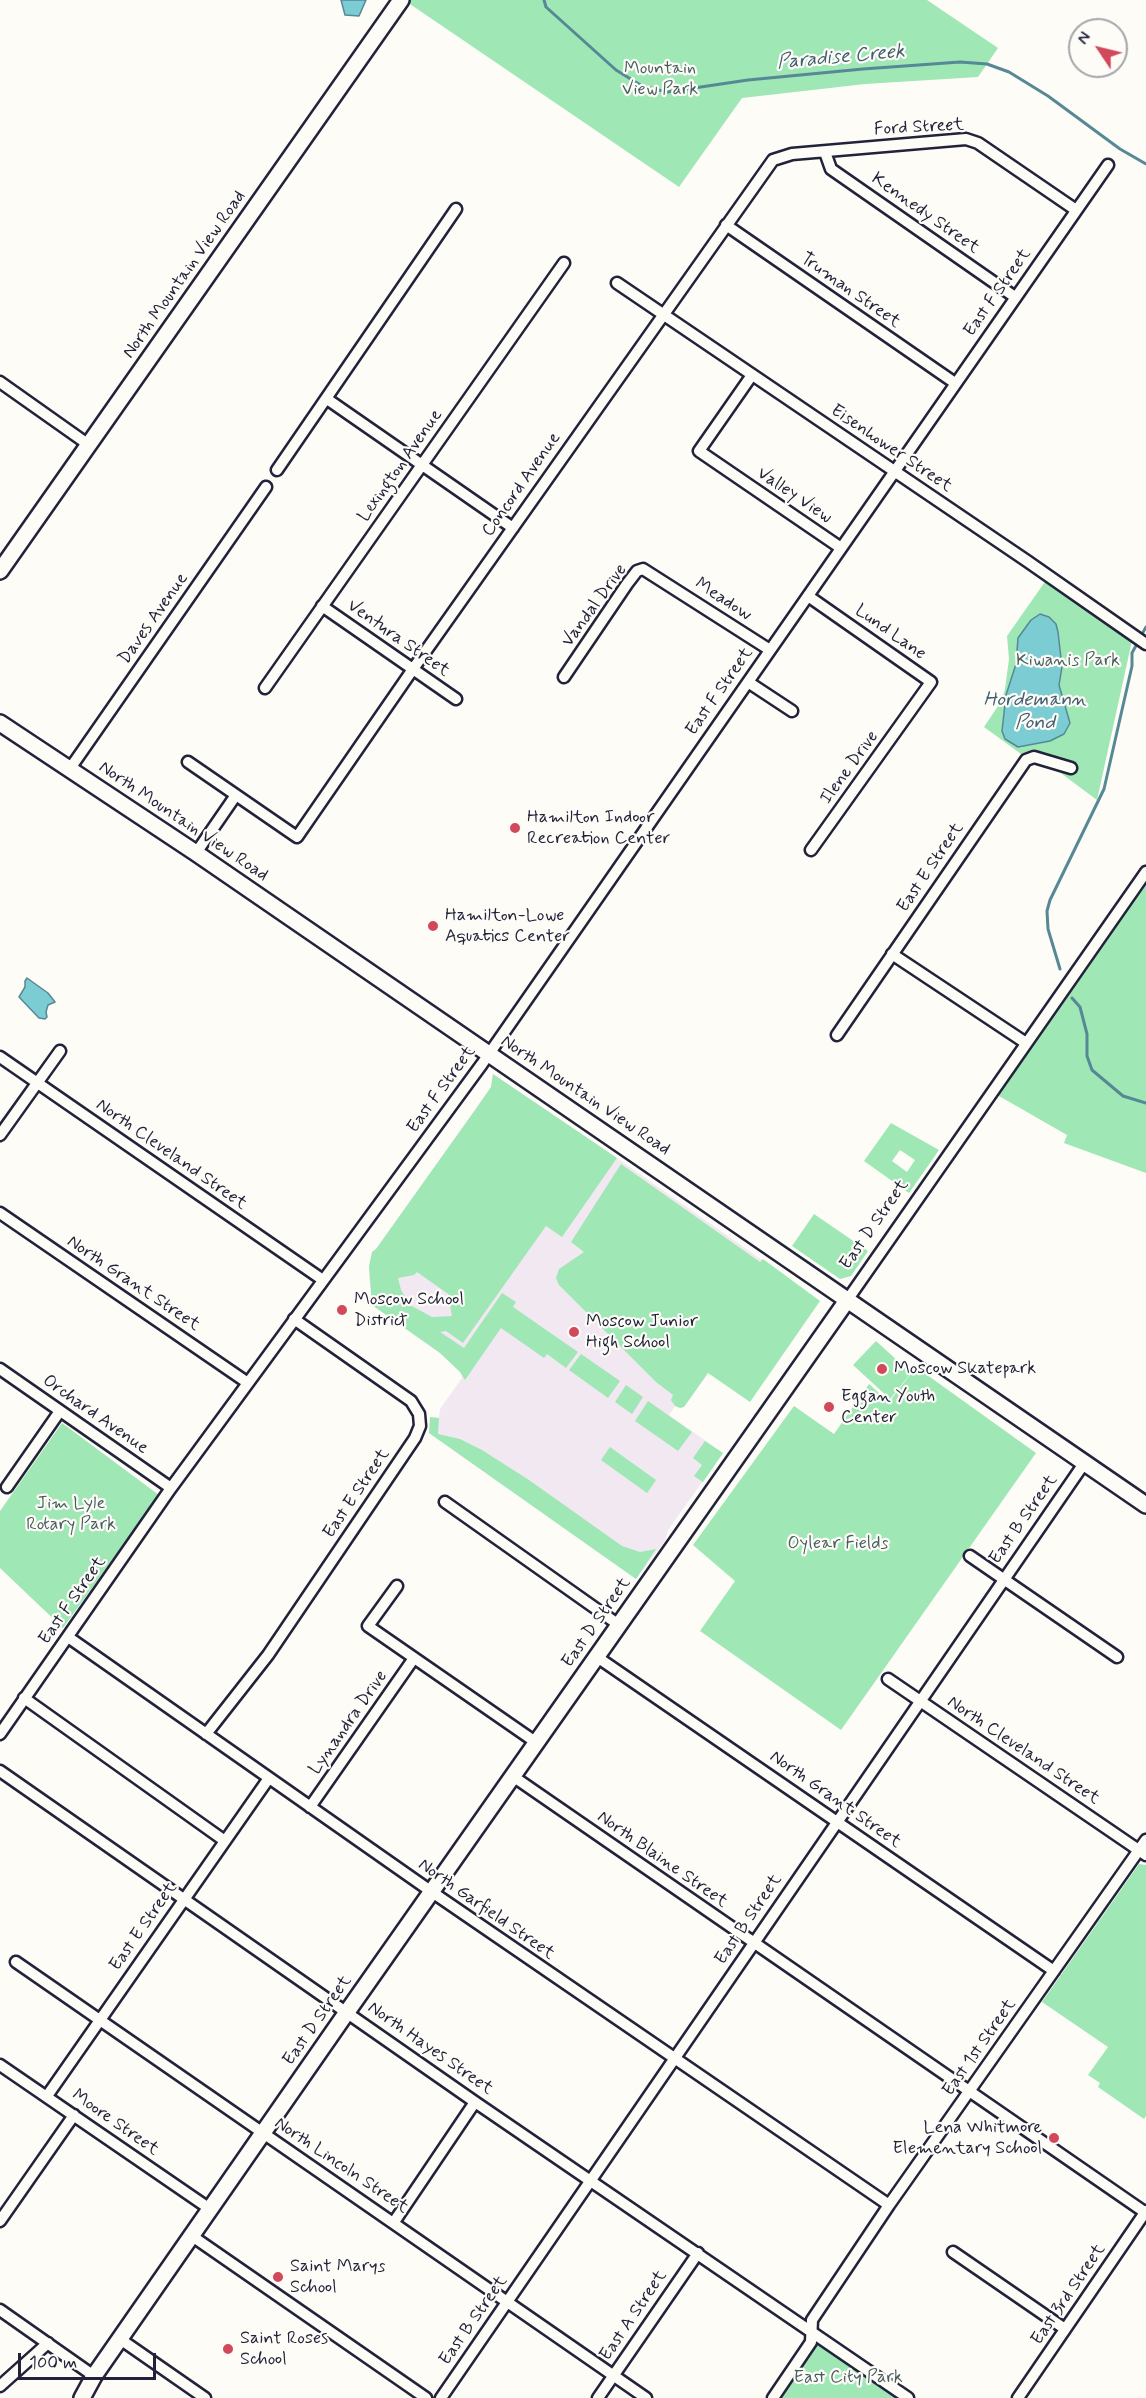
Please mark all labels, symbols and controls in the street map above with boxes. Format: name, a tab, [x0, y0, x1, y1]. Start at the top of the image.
north arrow	[1068, 18, 1128, 78]
text: N	[1073, 28, 1096, 49]
water label: Paradise Creek	[776, 40, 906, 76]
park label: Mountain View Park	[622, 58, 698, 100]
street label: Ford Street	[873, 115, 965, 141]
street label: Kennedy Street	[867, 169, 983, 259]
street label: North Mountain View Road	[119, 187, 251, 363]
street label: East F Street	[960, 245, 1036, 341]
street label: Truman Street	[796, 248, 904, 334]
street label: Eisenhower Street	[826, 400, 956, 498]
street label: Lexington Avenue	[354, 406, 448, 526]
street label: Concord Avenue	[478, 429, 566, 541]
street label: Valley View	[752, 463, 836, 529]
street label: Vandal Drive	[558, 560, 632, 652]
street label: Daves Avenue	[115, 569, 193, 669]
street label: Meadow	[690, 574, 756, 626]
street label: Ventura Street	[342, 596, 454, 682]
street label: Lund Lane	[850, 601, 930, 665]
street label: East F Street	[682, 644, 758, 740]
park label: Kiwanis Park	[1016, 650, 1120, 672]
water label: Hordemann Pond	[983, 689, 1087, 736]
street label: Ilene Drive	[816, 727, 884, 809]
street label: North Mountain View Road	[94, 757, 272, 887]
place label: Hamilton Indoor Recreation Center	[527, 807, 670, 850]
street label: East E Street	[893, 819, 969, 917]
marker: Hamilton Indoor Recreation Center	[508, 821, 522, 835]
place label: Hamilton-Lowe Aquatics Center	[445, 905, 570, 948]
marker: Hamilton-Lowe Aquatics Center	[426, 919, 440, 933]
street label: North Mountain View Road	[496, 1031, 674, 1161]
street label: East F Street	[403, 1042, 481, 1138]
street label: North Cleveland Street	[91, 1095, 251, 1215]
street label: East D Street	[836, 1176, 914, 1274]
street label: North Grant Street	[62, 1231, 204, 1337]
place label: Moscow School District	[354, 1289, 464, 1332]
marker: Moscow School District	[335, 1303, 349, 1317]
place label: Moscow Junior High School	[586, 1311, 698, 1354]
marker: Moscow Junior High School	[567, 1325, 581, 1339]
place label: Moscow Skatepark	[894, 1358, 1036, 1380]
marker: Moscow Skatepark	[875, 1362, 889, 1376]
street label: Orchard Avenue	[38, 1370, 152, 1460]
place label: Eggan Youth Center	[841, 1386, 935, 1428]
marker: Eggan Youth Center	[822, 1400, 836, 1414]
street label: East E Street	[319, 1445, 395, 1543]
street label: East B Street	[985, 1471, 1063, 1569]
park label: Jim Lyle Rotary Park	[26, 1493, 116, 1536]
park label: Oylear Fields	[787, 1533, 889, 1555]
street label: East F Street	[35, 1553, 111, 1649]
street label: East D Street	[558, 1574, 636, 1672]
street label: Lynandra Drive	[305, 1667, 393, 1779]
street label: North Cleveland Street	[943, 1692, 1103, 1810]
street label: North Grant Street	[765, 1746, 905, 1854]
street label: North Blaine Street	[592, 1807, 732, 1913]
street label: North Garfield Street	[413, 1855, 559, 1965]
street label: East B Street	[711, 1871, 787, 1969]
street label: East E Street	[105, 1878, 183, 1976]
street label: East D Street	[279, 1972, 357, 2070]
street label: East 1st Street	[939, 1995, 1021, 2101]
street label: North Hayes Street	[363, 1998, 497, 2100]
street label: Moore Street	[67, 2085, 163, 2161]
street label: North Lincoln Street	[270, 2113, 412, 2219]
place label: Lena Whitmore Elementary School	[892, 2117, 1042, 2160]
marker: Lena Whitmore Elementary School	[1047, 2131, 1061, 2145]
street label: East 3rd Street	[1027, 2240, 1111, 2350]
place label: Saint Marys School	[290, 2256, 385, 2298]
street label: East A Street	[596, 2267, 672, 2365]
marker: Saint Marys School	[271, 2270, 285, 2284]
street label: East B Street	[435, 2272, 513, 2370]
place label: Saint Roses School	[240, 2328, 328, 2370]
scale bar	[21, 2341, 159, 2379]
marker: Saint Roses School	[221, 2342, 235, 2356]
text: 100 m	[29, 2351, 77, 2375]
park label: East City Park	[793, 2367, 903, 2389]

